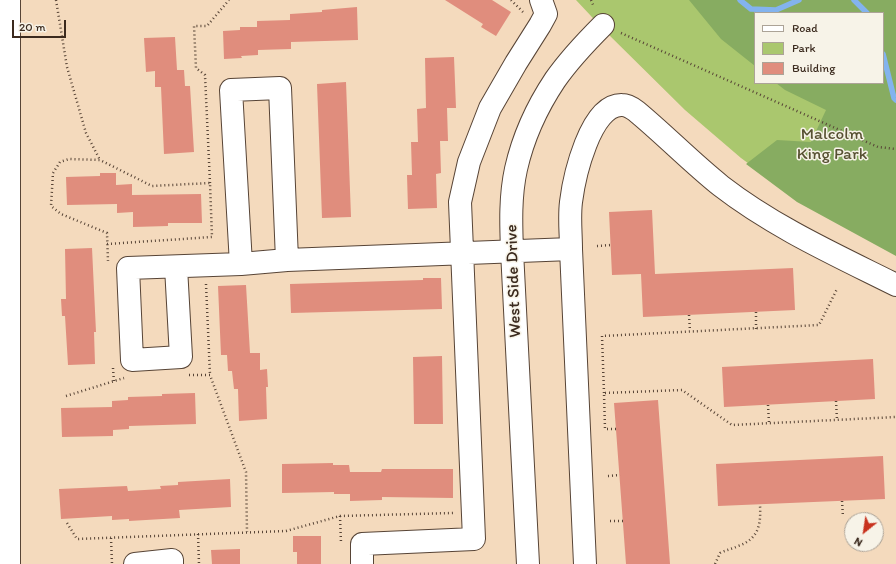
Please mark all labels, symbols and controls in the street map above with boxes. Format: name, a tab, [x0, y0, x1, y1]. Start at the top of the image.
scale bar	[14, 12, 68, 38]
legend	[754, 12, 884, 84]
text: 20 m	[19, 20, 46, 34]
text: Road	[792, 21, 818, 35]
text: Park	[792, 41, 816, 55]
text: Building	[792, 61, 835, 75]
park label: Malcolm King Park	[797, 125, 867, 165]
street label: West Side Drive	[502, 224, 526, 338]
north arrow	[844, 512, 884, 552]
text: N	[852, 534, 865, 549]

